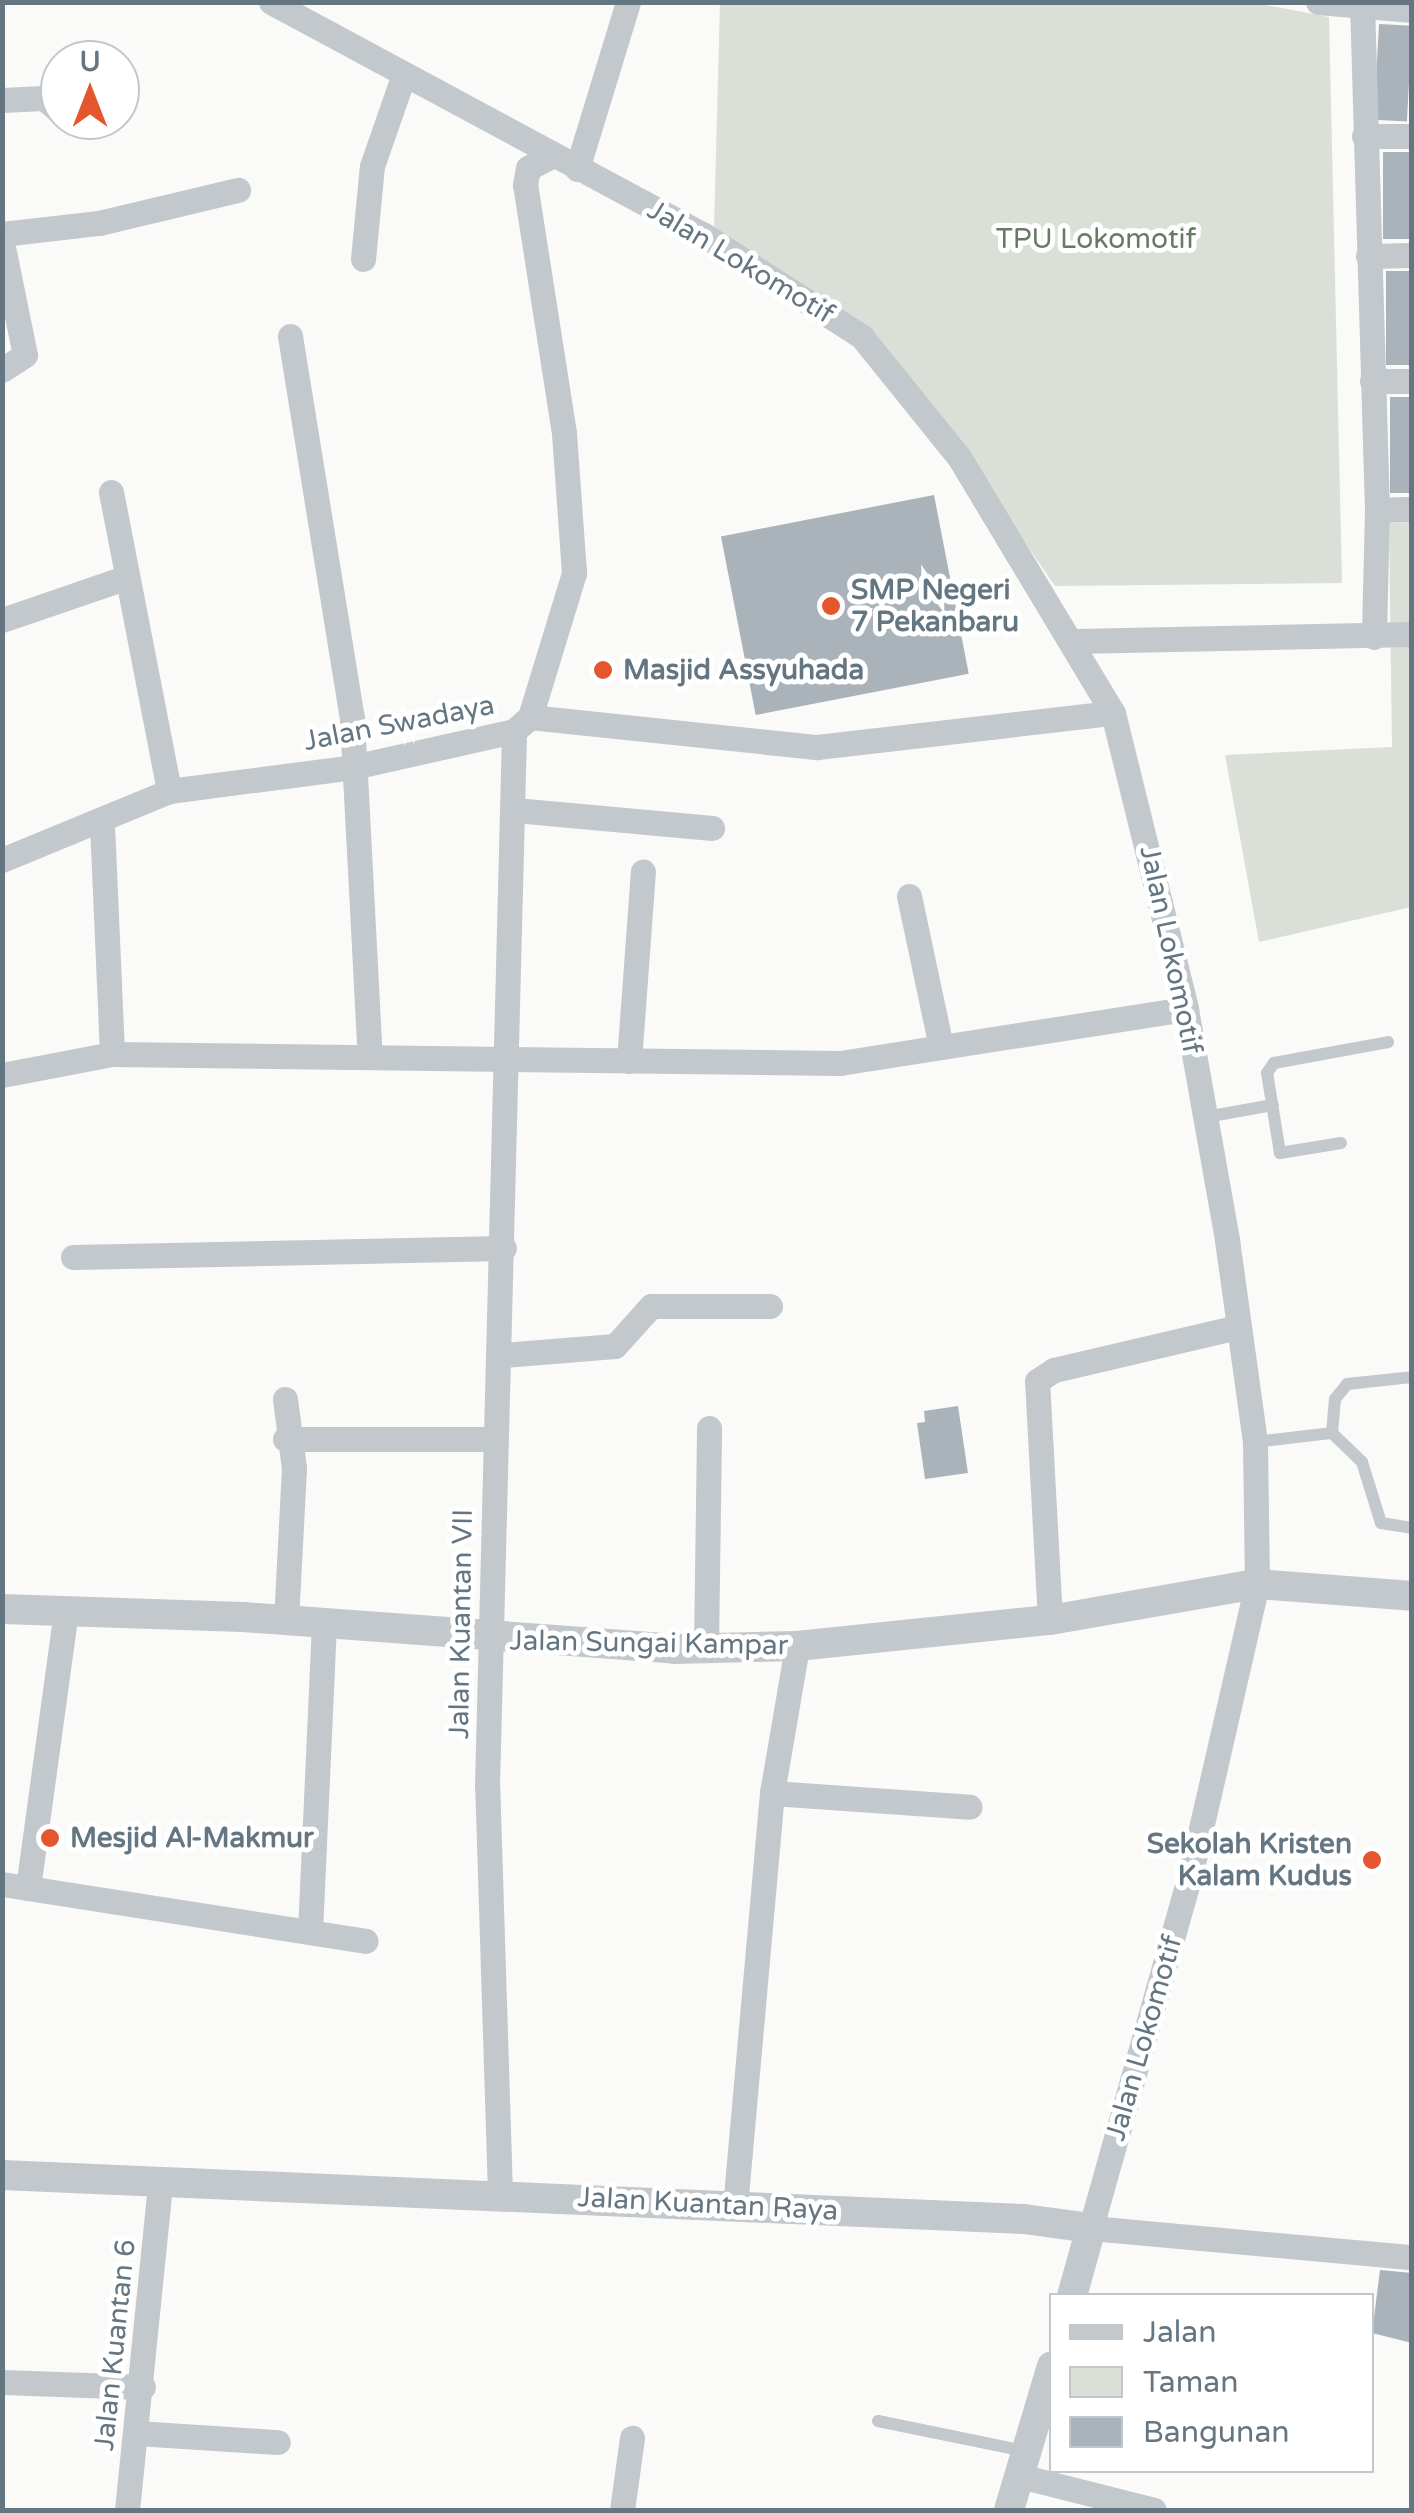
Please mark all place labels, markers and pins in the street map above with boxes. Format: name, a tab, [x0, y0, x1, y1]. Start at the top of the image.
place label: SMP Negeri 7 Pekanbaru	[851, 573, 1019, 639]
marker: SMP Negeri 7 Pekanbaru	[820, 595, 842, 617]
place label: Masjid Assyuhada	[623, 653, 864, 687]
marker: Masjid Assyuhada	[592, 659, 614, 681]
place label: Mesjid Al-Makmur	[70, 1821, 314, 1855]
marker: Mesjid Al-Makmur	[39, 1827, 61, 1849]
place label: Sekolah Kristen Kalam Kudus	[1147, 1827, 1352, 1893]
marker: Sekolah Kristen Kalam Kudus	[1361, 1849, 1383, 1871]

